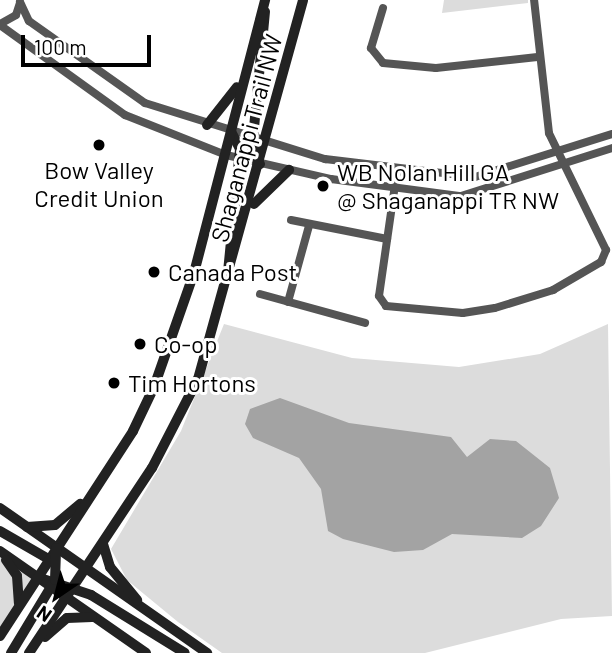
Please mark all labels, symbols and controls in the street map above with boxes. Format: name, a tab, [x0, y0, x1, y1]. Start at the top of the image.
scale bar	[24, 21, 154, 65]
street label: Shaganappi Trail NW	[204, 31, 288, 245]
text: 100 m	[34, 34, 87, 59]
marker: Bow Valley Credit Union	[91, 137, 107, 153]
place label: Bow Valley Credit Union	[34, 156, 164, 212]
place label: WB Nolan Hill GA @ Shaganappi TR NW	[337, 158, 559, 214]
marker: WB Nolan Hill GA @ Shaganappi TR NW	[315, 178, 331, 194]
place label: Canada Post	[168, 258, 297, 286]
marker: Canada Post	[146, 264, 162, 280]
place label: Co-op	[154, 330, 217, 358]
marker: Co-op	[132, 336, 148, 352]
place label: Tim Hortons	[128, 369, 256, 397]
marker: Tim Hortons	[106, 375, 122, 391]
north arrow	[21, 562, 91, 632]
text: N	[32, 602, 55, 628]

